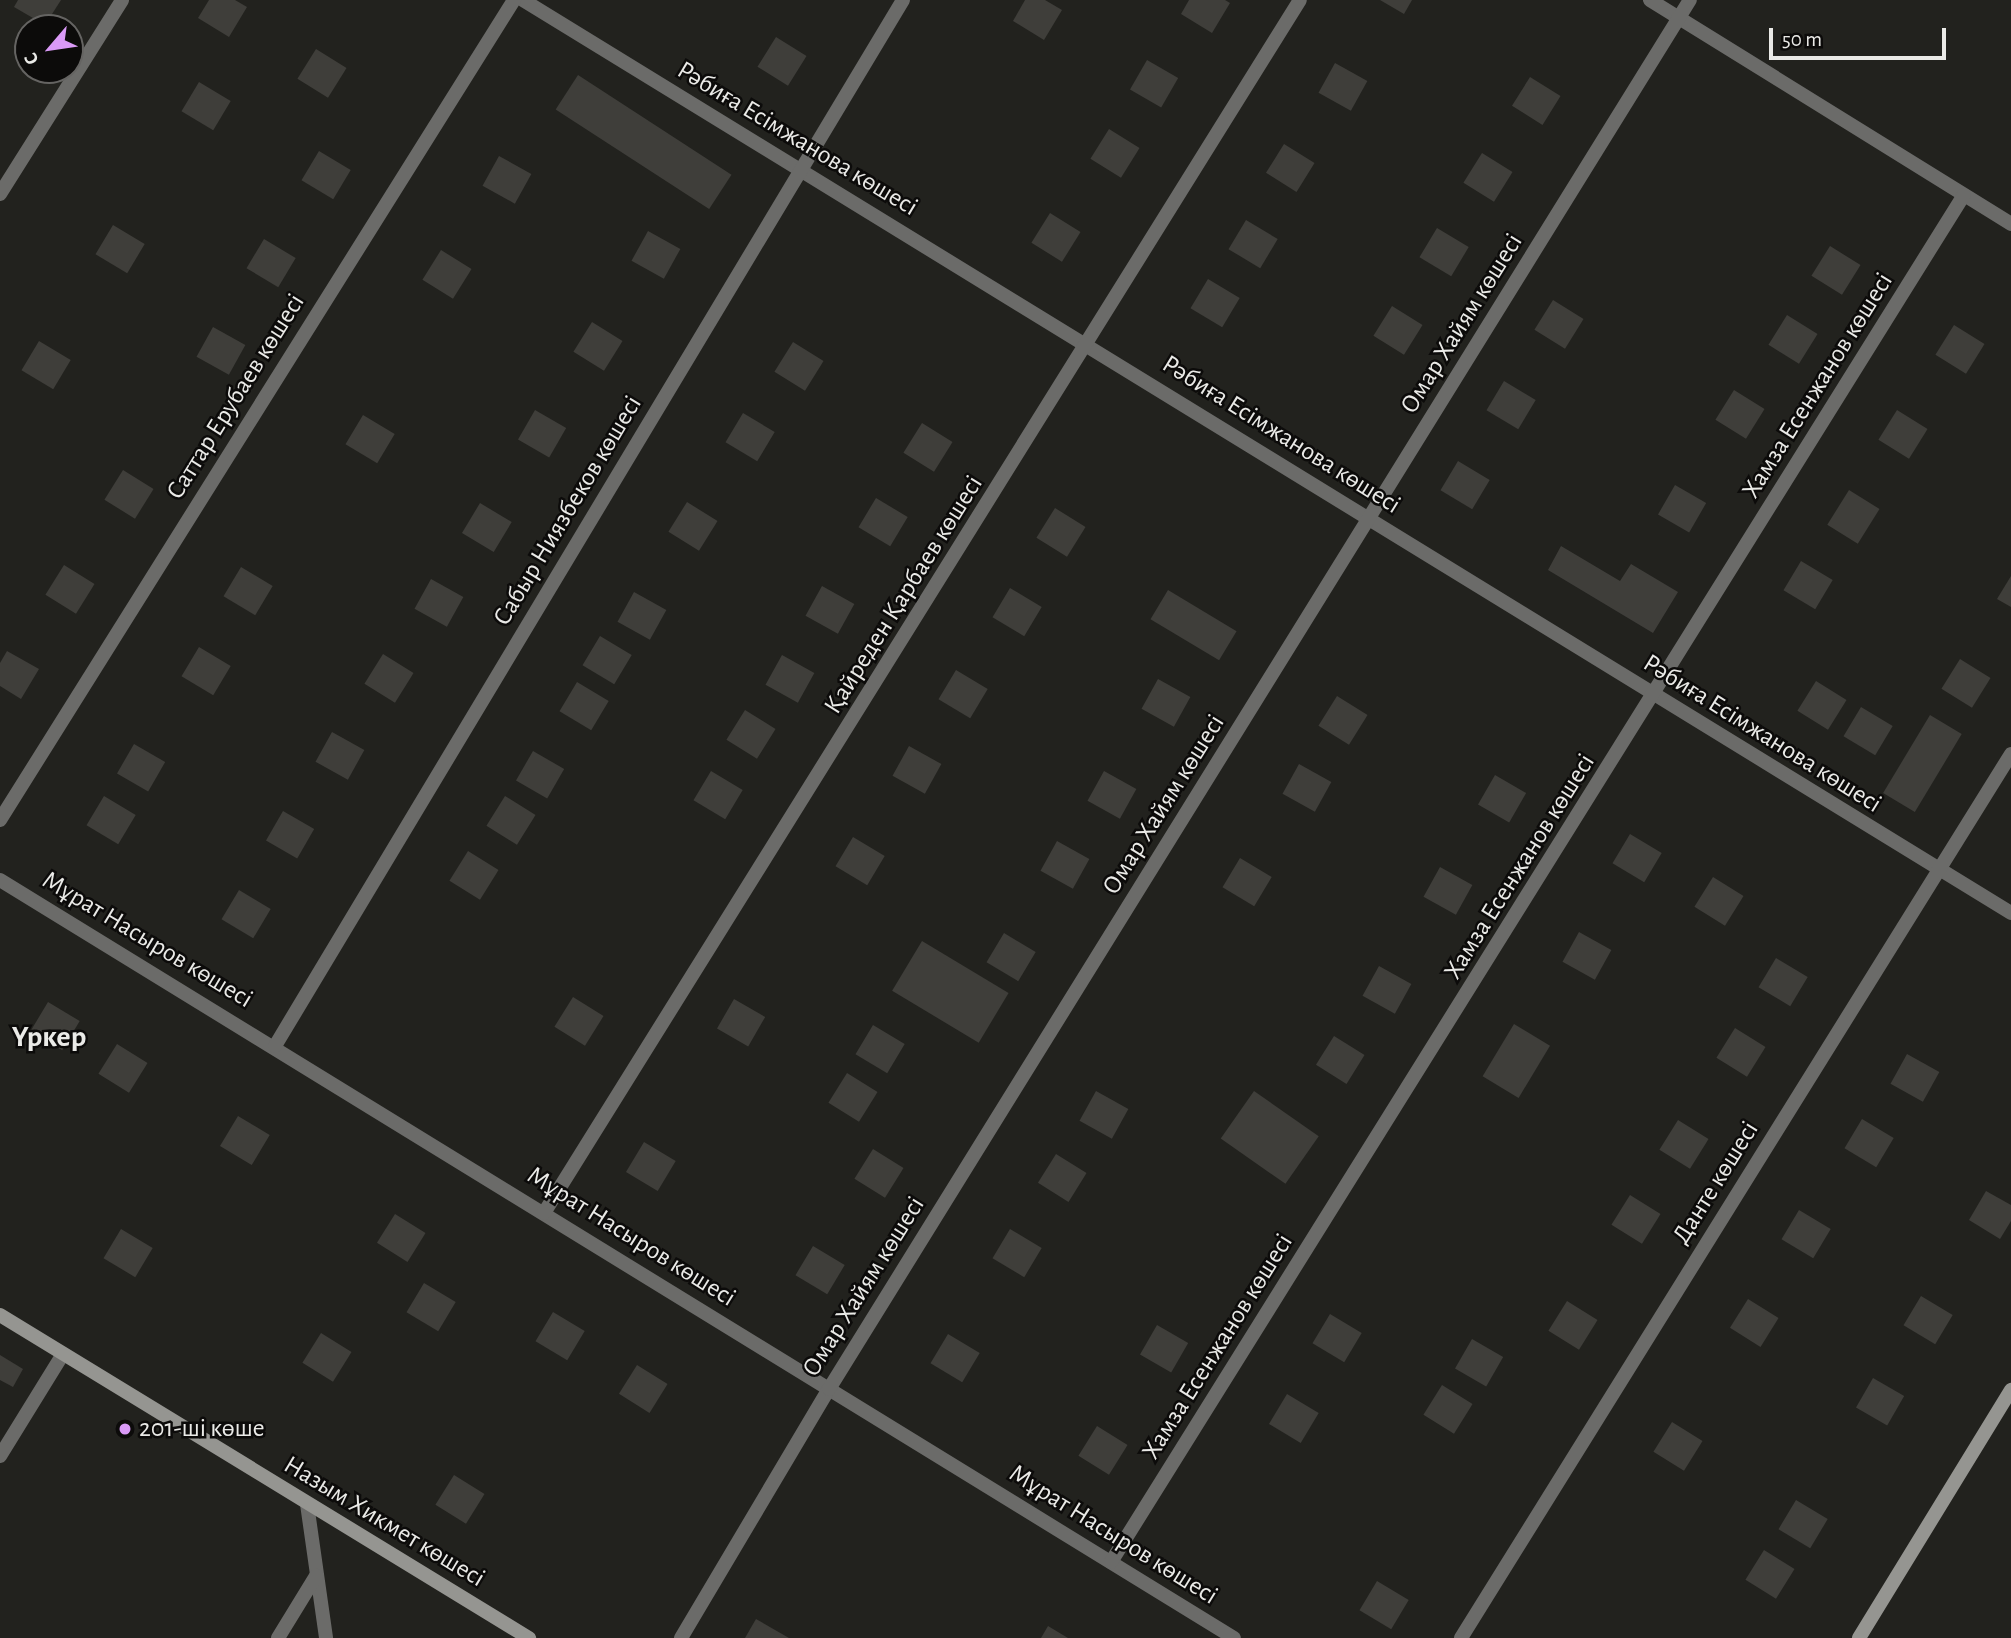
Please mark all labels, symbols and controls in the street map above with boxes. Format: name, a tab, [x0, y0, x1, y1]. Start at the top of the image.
north arrow	[14, 14, 84, 84]
scale bar	[1773, 14, 1950, 58]
text: 50 m	[1782, 29, 1822, 50]
text: С	[21, 49, 43, 68]
street label: Рәбиға Есімжанова көшесі	[671, 55, 923, 223]
street label: Омар Хайям көшесі	[1394, 228, 1530, 420]
street label: Хамза Есенжанов көшесі	[1736, 267, 1900, 505]
street label: Саттар Ерубаев көшесі	[160, 288, 312, 506]
street label: Рәбиға Есімжанова көшесі	[1156, 349, 1406, 521]
street label: Сабыр Ниязбеков көшесі	[487, 390, 649, 632]
street label: Қайреден Қарбаев көшесі	[818, 470, 990, 720]
street label: Рәбиға Есімжанова көшесі	[1637, 648, 1887, 820]
street label: Омар Хайям көшесі	[1096, 709, 1232, 901]
street label: Хамза Есенжанов көшесі	[1438, 748, 1602, 986]
street label: Мұрат Насыров көшесі	[36, 865, 258, 1015]
district label: Үркер	[12, 1019, 86, 1055]
street label: Данте көшесі	[1666, 1116, 1766, 1250]
street label: Мұрат Насыров көшесі	[521, 1160, 741, 1314]
street label: Омар Хайям көшесі	[796, 1191, 932, 1383]
street label: Хамза Есенжанов көшесі	[1136, 1228, 1300, 1466]
place label: 201-ші көше	[139, 1413, 265, 1445]
marker: 201-ші көше	[117, 1421, 133, 1437]
street label: Назым Хикмет көшесі	[278, 1450, 490, 1594]
street label: Мұрат Насыров көшесі	[1003, 1458, 1223, 1612]

